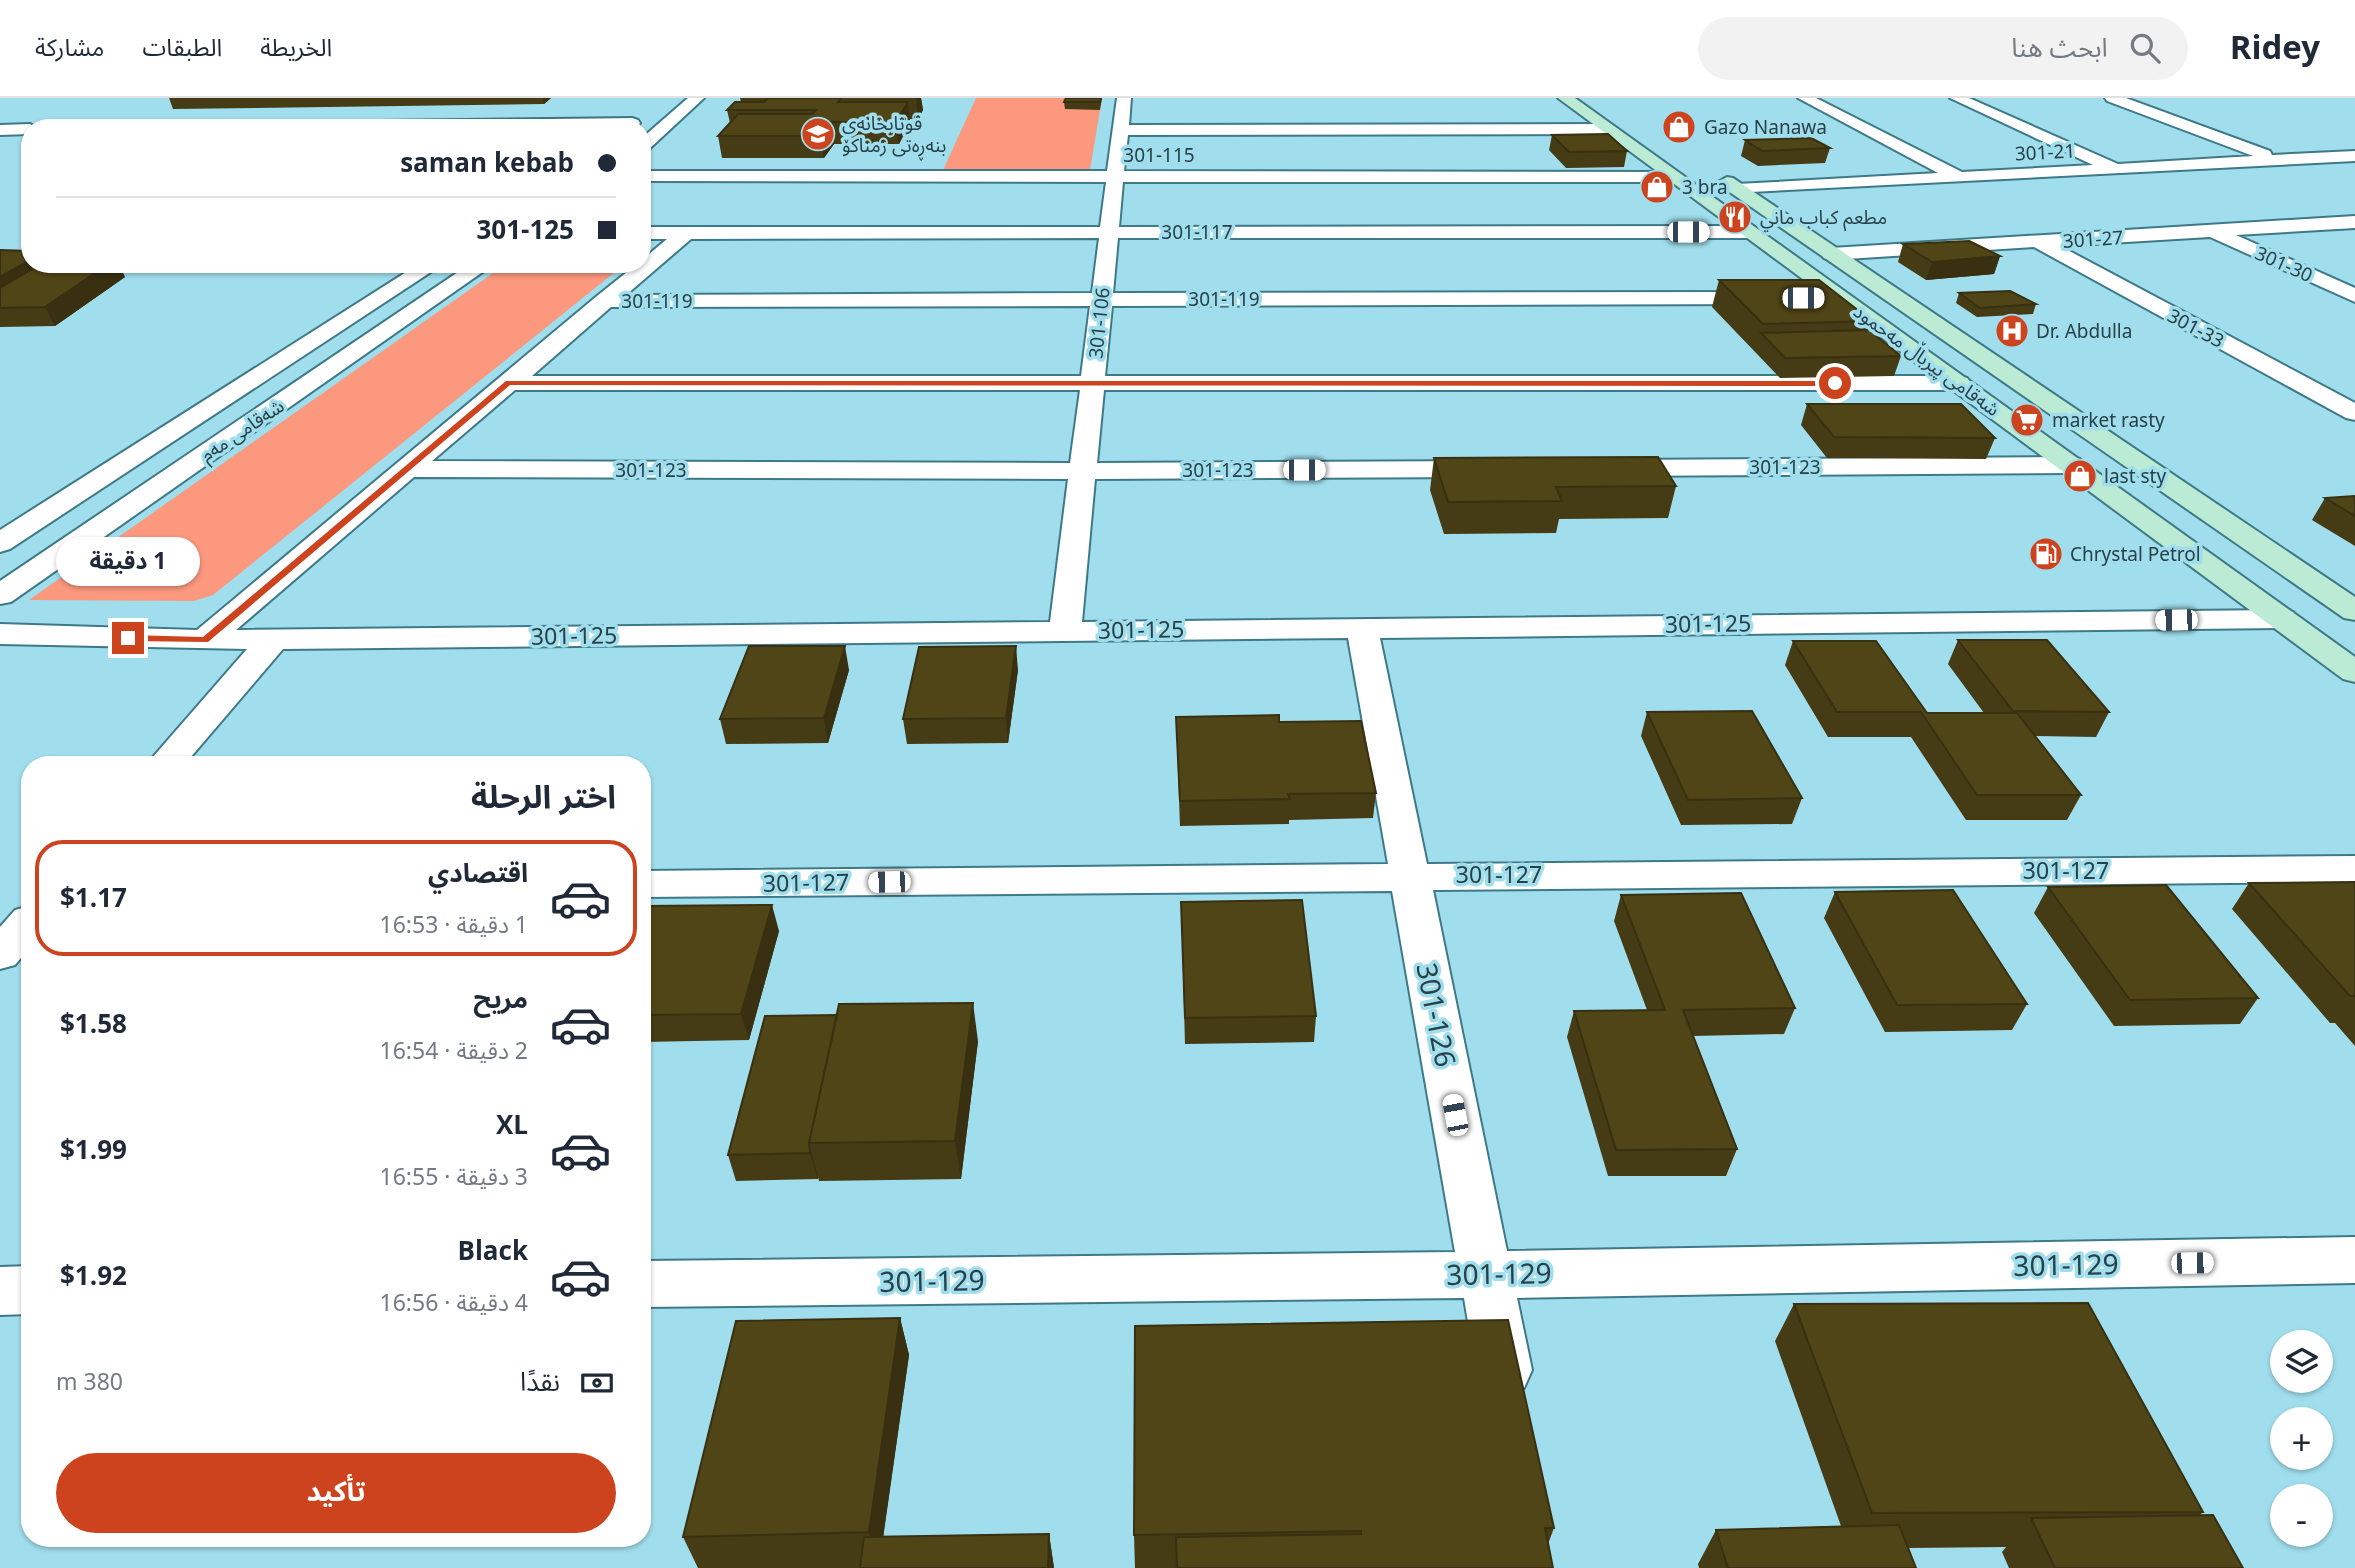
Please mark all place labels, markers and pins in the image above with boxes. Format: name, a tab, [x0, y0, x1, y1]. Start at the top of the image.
place label: قوتابخانەی بنەڕەتی زمناکۆ	[842, 104, 946, 166]
shop icon: Gazo Nanawa	[1660, 108, 1698, 146]
place label: Gazo Nanawa	[1704, 108, 1827, 148]
school or university icon: قوتابخانەی بنەڕەتی زمناکۆ	[799, 115, 837, 153]
shop icon: 3 bra	[1638, 168, 1676, 206]
place label: 3 bra	[1682, 168, 1728, 208]
restaurant icon: مطعم كباب ماني	[1716, 198, 1754, 236]
place label: مطعم كباب ماني	[1760, 198, 1887, 238]
hospital icon: Dr. Abdulla	[1993, 312, 2031, 350]
place label: Dr. Abdulla	[2036, 312, 2132, 352]
supermarket icon: market rasty	[2008, 401, 2046, 439]
place label: market rasty	[2052, 401, 2165, 441]
shop icon: last sty	[2061, 457, 2099, 495]
place label: last sty	[2104, 457, 2166, 497]
fuel station icon: Chrystal Petrol	[2027, 535, 2065, 573]
place label: Chrystal Petrol	[2070, 535, 2201, 575]

